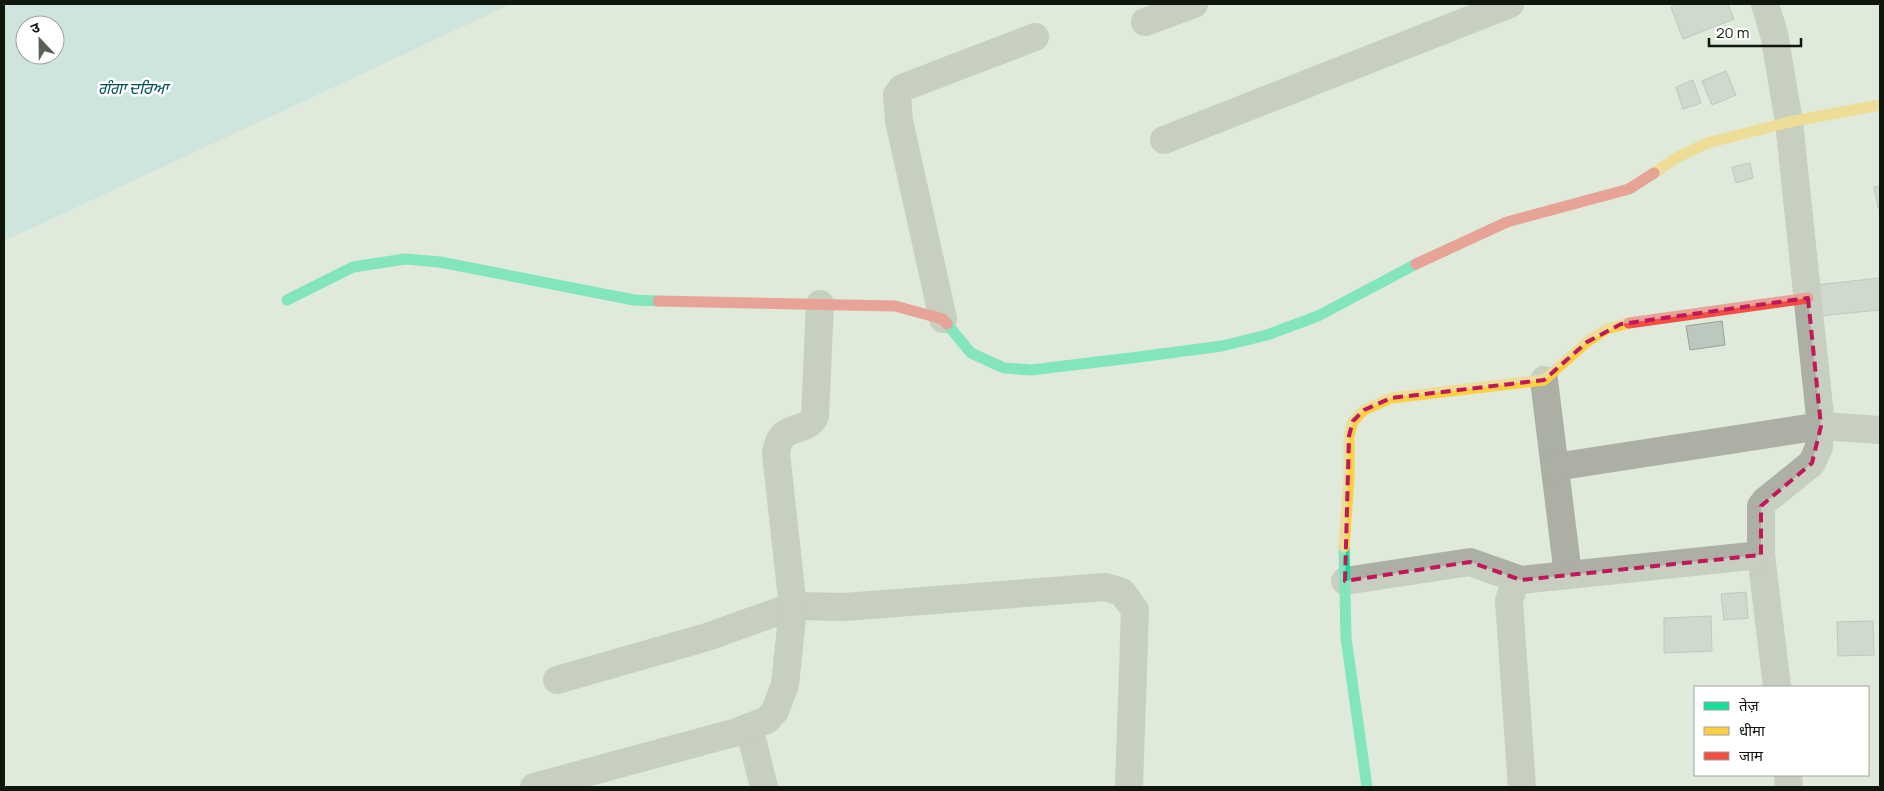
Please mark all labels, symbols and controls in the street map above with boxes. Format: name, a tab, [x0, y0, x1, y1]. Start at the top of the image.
north arrow	[15, 15, 65, 65]
scale bar	[1709, 15, 1802, 47]
text: उ	[28, 17, 43, 38]
text: 20 m	[1716, 22, 1749, 43]
water label: ਗੰਗਾ ਦਰਿਆ	[98, 77, 171, 99]
legend	[1694, 686, 1869, 776]
text: तेज़	[1739, 695, 1760, 716]
text: धीमा	[1739, 720, 1766, 741]
text: जाम	[1739, 745, 1764, 766]

